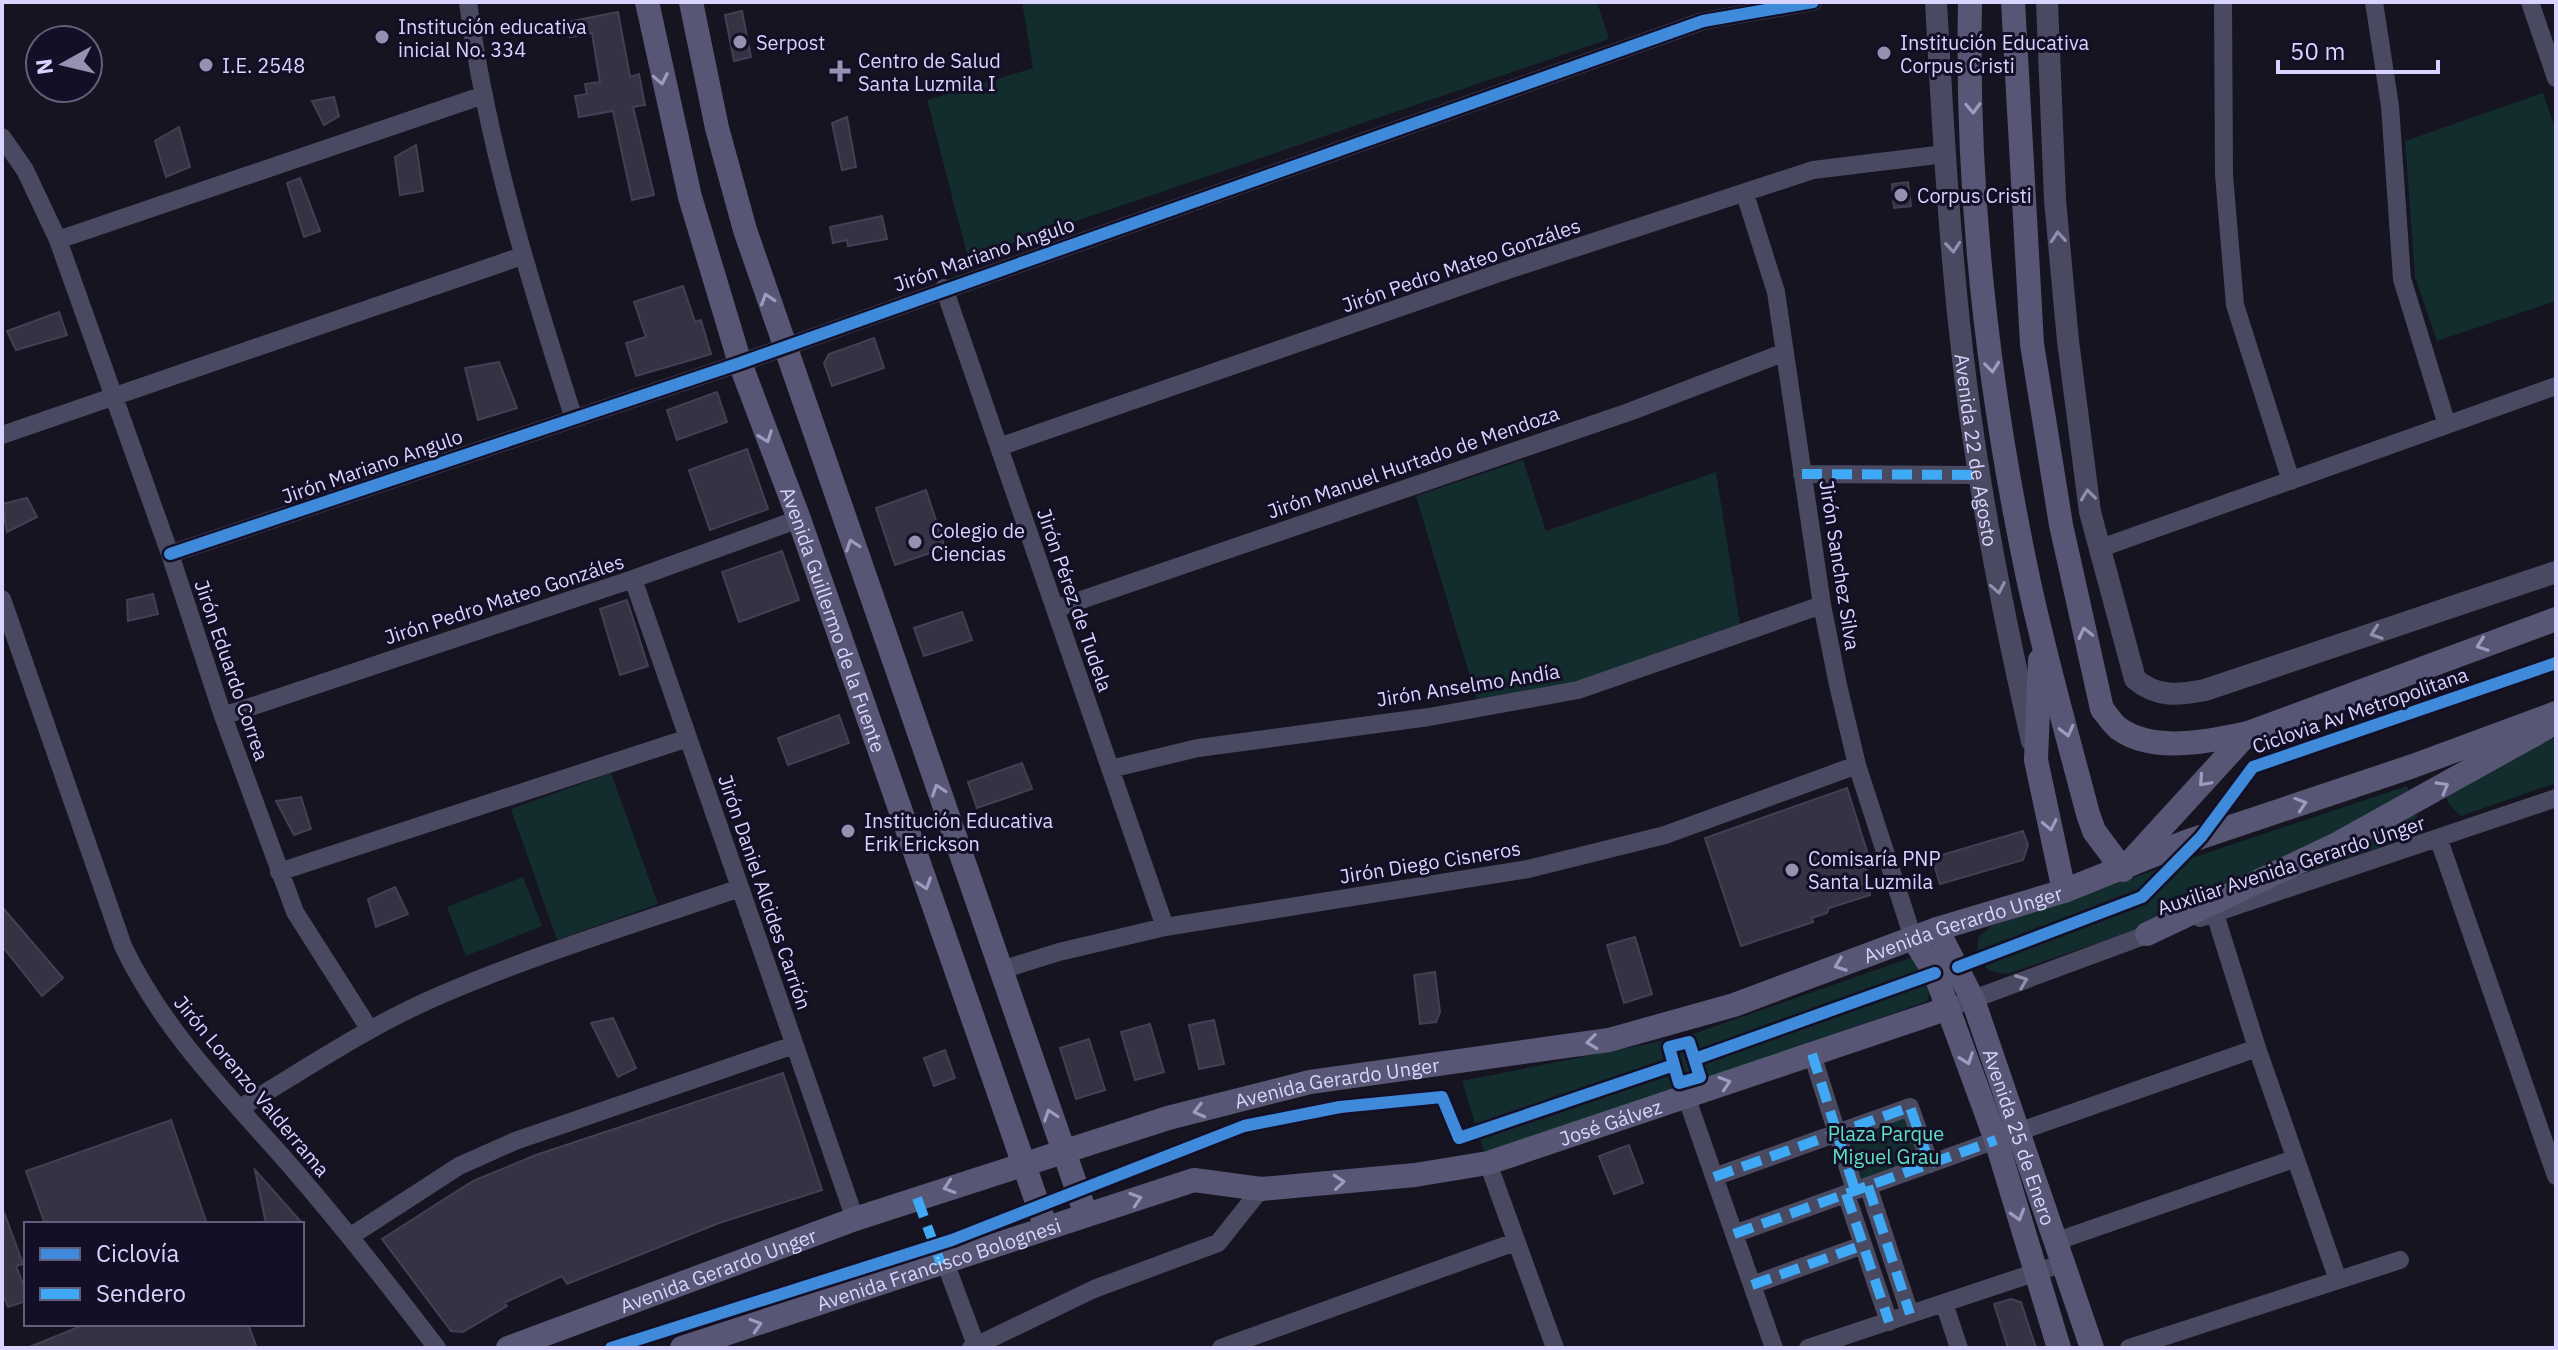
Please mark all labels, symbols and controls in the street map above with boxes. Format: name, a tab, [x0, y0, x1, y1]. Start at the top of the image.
place label: Institución educativa inicial No. 334	[398, 13, 587, 63]
north arrow	[24, 24, 104, 104]
scale bar	[2278, 24, 2438, 74]
marker: Institución educativa inicial No. 334	[373, 28, 391, 46]
place label: Serpost	[756, 29, 825, 56]
place label: Institución Educativa Corpus Cristi	[1900, 29, 2090, 79]
marker: Serpost	[731, 33, 749, 51]
text: 50 m	[2290, 35, 2345, 67]
marker: Institución Educativa Corpus Cristi	[1875, 44, 1893, 62]
place label: Centro de Salud Santa Luzmila I	[858, 47, 1001, 97]
place label: I.E. 2548	[222, 52, 305, 79]
marker: I.E. 2548	[197, 56, 215, 74]
text: N	[28, 57, 59, 77]
marker: Centro de Salud Santa Luzmila I	[829, 60, 851, 82]
one-way arrow	[652, 72, 669, 85]
one-way arrow	[1964, 102, 1981, 115]
place label: Corpus Cristi	[1917, 182, 2032, 209]
marker: Corpus Cristi	[1892, 186, 1910, 204]
street label: Jirón Mariano Angulo	[890, 210, 1078, 298]
street label: Jirón Pedro Mateo Gonzáles	[1338, 211, 1584, 319]
one-way arrow	[2050, 230, 2067, 243]
one-way arrow	[1944, 241, 1961, 254]
one-way arrow	[760, 293, 776, 306]
street label: Avenida 22 de Agosto	[1949, 352, 2005, 549]
one-way arrow	[1983, 361, 2000, 374]
street label: Jirón Manuel Hurtado de Mendoza	[1263, 399, 1563, 525]
street label: Jirón Mariano Angulo	[278, 422, 466, 510]
one-way arrow	[756, 429, 772, 443]
street label: Jirón Sanchez Silva	[1813, 478, 1867, 652]
street label: Avenida Guillermo de la Fuente	[774, 483, 893, 756]
one-way arrow	[2080, 488, 2097, 502]
street label: Jirón Pérez de Tudela	[1031, 505, 1119, 696]
place label: Colegio de Ciencias	[931, 517, 1025, 567]
marker: Colegio de Ciencias	[906, 533, 924, 551]
one-way arrow	[845, 539, 862, 553]
street label: Jirón Pedro Mateo Gonzáles	[381, 547, 627, 651]
street label: Jirón Eduardo Correa	[188, 576, 276, 764]
one-way arrow	[1989, 581, 2006, 595]
one-way arrow	[2370, 624, 2384, 640]
one-way arrow	[2077, 626, 2094, 640]
one-way arrow	[2476, 635, 2490, 651]
street label: Jirón Anselmo Andía	[1375, 657, 1562, 713]
street label: Ciclovia Av Metropolitana	[2248, 660, 2472, 760]
one-way arrow	[2057, 724, 2074, 738]
street label: Jirón Daniel Alcides Carrión	[712, 771, 818, 1013]
one-way arrow	[2198, 772, 2213, 786]
one-way arrow	[2434, 781, 2448, 797]
one-way arrow	[931, 784, 948, 798]
one-way arrow	[2293, 797, 2307, 813]
place label: Institución Educativa Erik Erickson	[864, 807, 1054, 857]
street label: Auxiliar Avenida Gerardo Unger	[2154, 809, 2428, 921]
one-way arrow	[2041, 818, 2058, 832]
marker: Institución Educativa Erik Erickson	[839, 822, 857, 840]
street label: Jirón Diego Cisneros	[1337, 834, 1523, 890]
place label: Comisaría PNP Santa Luzmila	[1808, 845, 1941, 895]
marker: Comisaría PNP Santa Luzmila	[1783, 861, 1801, 879]
one-way arrow	[916, 876, 932, 890]
street label: Avenida Gerardo Unger	[1859, 879, 2065, 969]
one-way arrow	[1834, 955, 1848, 972]
one-way arrow	[2015, 974, 2029, 991]
street label: Jirón Lorenzo Valderrama	[168, 990, 336, 1183]
one-way arrow	[1585, 1033, 1599, 1050]
street label: Avenida 25 de Enero	[1977, 1045, 2062, 1229]
street label: Avenida Gerardo Unger	[1232, 1051, 1441, 1114]
one-way arrow	[1958, 1051, 1974, 1065]
one-way arrow	[1717, 1077, 1731, 1093]
street label: José Gálvez	[1555, 1092, 1665, 1152]
one-way arrow	[1192, 1101, 1206, 1118]
one-way arrow	[1044, 1109, 1060, 1123]
park label: Plaza Parque Miguel Grau	[1828, 1120, 1944, 1170]
one-way arrow	[1333, 1174, 1346, 1191]
one-way arrow	[943, 1178, 957, 1194]
one-way arrow	[1128, 1192, 1142, 1208]
one-way arrow	[2009, 1208, 2025, 1221]
street label: Avenida Francisco Bolognesi	[813, 1211, 1064, 1317]
street label: Avenida Gerardo Unger	[616, 1221, 820, 1319]
legend	[24, 1222, 304, 1326]
text: Ciclovía	[96, 1237, 180, 1269]
text: Sendero	[96, 1277, 186, 1309]
one-way arrow	[749, 1318, 763, 1334]

